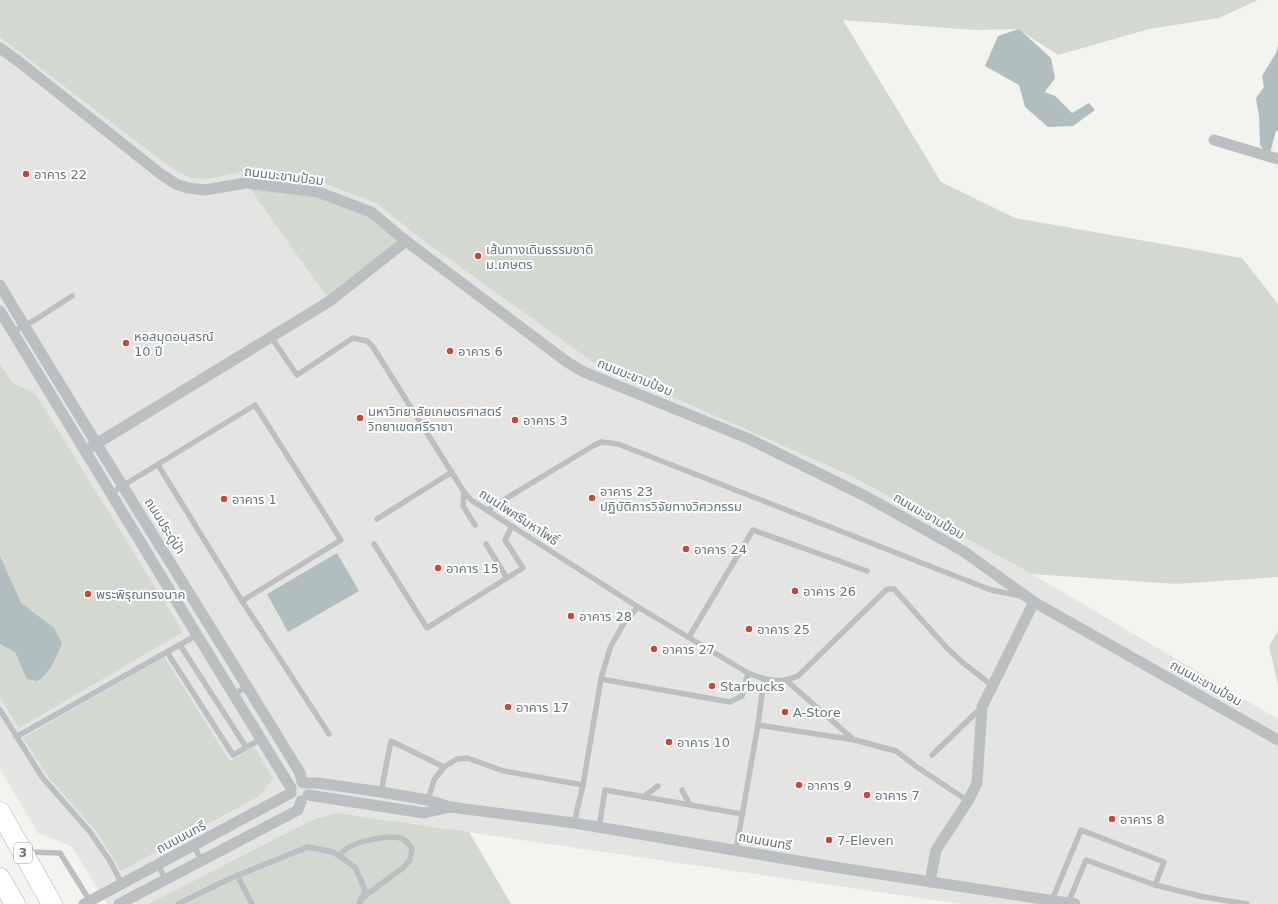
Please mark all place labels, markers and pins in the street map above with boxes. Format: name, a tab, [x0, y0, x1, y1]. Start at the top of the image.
place label: อาคาร 22	[34, 167, 87, 182]
marker: อาคาร 22	[21, 169, 31, 179]
place label: เส้นทางเดินธรรมชาติ ม.เกษตร	[486, 242, 593, 272]
marker: เส้นทางเดินธรรมชาติ ม.เกษตร	[473, 251, 483, 261]
place label: หอสมุดอนุสรณ์ 10 ปี	[134, 329, 214, 359]
marker: หอสมุดอนุสรณ์ 10 ปี	[121, 338, 131, 348]
place label: อาคาร 6	[458, 344, 503, 359]
marker: อาคาร 6	[445, 346, 455, 356]
place label: มหาวิทยาลัยเกษตรศาสตร์ วิทยาเขตศรีราชา	[368, 404, 502, 434]
marker: มหาวิทยาลัยเกษตรศาสตร์ วิทยาเขตศรีราชา	[355, 413, 365, 423]
place label: อาคาร 3	[523, 413, 568, 428]
marker: อาคาร 3	[510, 415, 520, 425]
place label: อาคาร 23 ปฏิบัติการวิจัยทางวิศวกรรม	[600, 484, 742, 514]
place label: อาคาร 1	[232, 492, 277, 507]
marker: อาคาร 23 ปฏิบัติการวิจัยทางวิศวกรรม	[587, 493, 597, 503]
marker: อาคาร 1	[219, 494, 229, 504]
place label: อาคาร 24	[694, 542, 747, 557]
marker: อาคาร 24	[681, 544, 691, 554]
place label: อาคาร 15	[446, 561, 499, 576]
marker: อาคาร 15	[433, 563, 443, 573]
place label: อาคาร 26	[803, 584, 856, 599]
marker: อาคาร 26	[790, 586, 800, 596]
place label: พระพิรุณทรงนาค	[96, 587, 185, 602]
marker: พระพิรุณทรงนาค	[83, 589, 93, 599]
place label: อาคาร 28	[579, 609, 632, 624]
marker: อาคาร 28	[566, 611, 576, 621]
place label: อาคาร 25	[757, 622, 810, 637]
marker: อาคาร 25	[744, 624, 754, 634]
place label: อาคาร 27	[662, 642, 715, 657]
marker: อาคาร 27	[649, 644, 659, 654]
place label: Starbucks	[720, 679, 785, 694]
marker: Starbucks	[707, 681, 717, 691]
place label: อาคาร 17	[516, 700, 569, 715]
marker: อาคาร 17	[503, 702, 513, 712]
place label: A-Store	[793, 705, 841, 720]
marker: A-Store	[780, 707, 790, 717]
place label: อาคาร 10	[677, 735, 730, 750]
marker: อาคาร 10	[664, 737, 674, 747]
place label: อาคาร 9	[807, 778, 852, 793]
marker: อาคาร 9	[794, 780, 804, 790]
place label: อาคาร 7	[875, 788, 920, 803]
marker: อาคาร 7	[862, 790, 872, 800]
place label: อาคาร 8	[1120, 812, 1165, 827]
marker: อาคาร 8	[1107, 814, 1117, 824]
place label: 7-Eleven	[837, 833, 894, 848]
marker: 7-Eleven	[824, 835, 834, 845]

